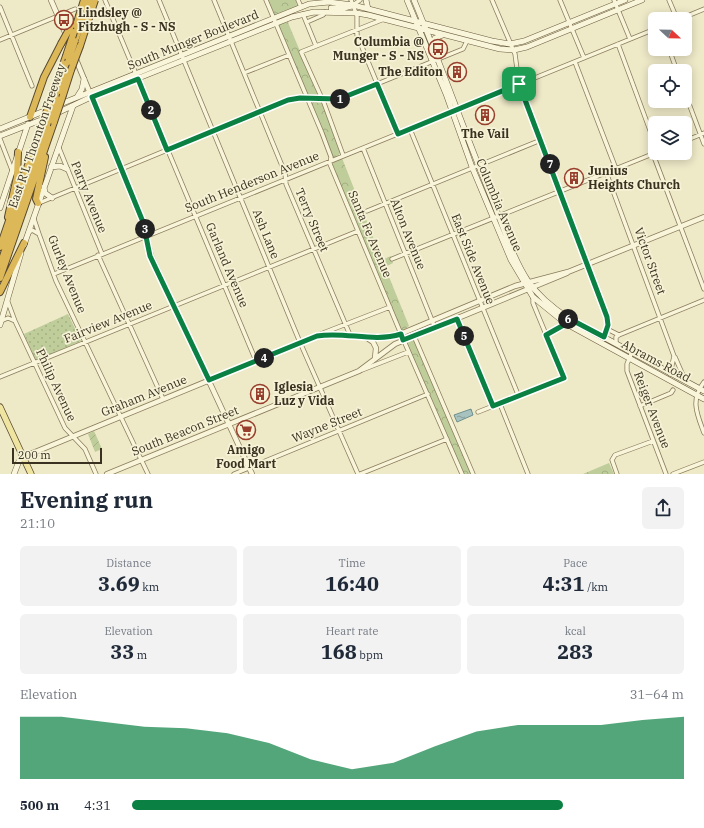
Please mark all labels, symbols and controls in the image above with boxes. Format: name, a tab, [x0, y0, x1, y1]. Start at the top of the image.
place label: Lindsley @ Fitzhugh - S - NS	[78, 5, 176, 34]
street label: South Munger Boulevard	[125, 6, 261, 73]
bus stop icon: Lindsley @ Fitzhugh - S - NS	[53, 9, 75, 31]
north arrow	[648, 12, 692, 56]
map controls	[648, 12, 692, 160]
place label: Columbia @ Munger - S - NS	[333, 34, 424, 63]
bus stop icon: Columbia @ Munger - S - NS	[427, 38, 449, 60]
street label: East R L Thornton Freeway	[5, 61, 69, 210]
building icon: The Editon	[446, 61, 468, 83]
place label: The Editon	[378, 64, 443, 79]
button: locate	[648, 64, 692, 108]
pin	[502, 67, 536, 101]
icon: arrive	[508, 73, 530, 95]
pin: 1	[330, 89, 350, 109]
text: 1	[337, 92, 343, 106]
pin: 2	[141, 100, 161, 120]
text: 2	[148, 103, 154, 117]
building icon: The Vail	[474, 104, 496, 126]
button: layers	[648, 116, 692, 160]
place label: The Vail	[461, 126, 509, 141]
street label: South Henderson Avenue	[182, 148, 321, 215]
pin: 7	[540, 154, 560, 174]
street label: Columbia Avenue	[473, 156, 526, 253]
text: 7	[547, 157, 553, 171]
street label: Parry Avenue	[68, 159, 111, 235]
place label: Junius Heights Church	[588, 163, 681, 192]
building icon: Junius Heights Church	[563, 167, 585, 189]
street label: Terry Street	[292, 186, 333, 254]
street label: Santa Fe Avenue	[345, 188, 396, 280]
street label: Alton Avenue	[387, 196, 430, 272]
street label: Ash Lane	[250, 207, 283, 261]
street label: East Side Avenue	[448, 211, 499, 306]
pin: 3	[135, 219, 155, 239]
street label: Garland Avenue	[203, 220, 252, 309]
text: 3	[142, 222, 148, 236]
street label: Victor Street	[631, 225, 670, 297]
street label: Gurley Avenue	[45, 233, 90, 315]
street label: Fairview Avenue	[61, 297, 154, 346]
pin: 6	[558, 309, 578, 329]
text: 6	[565, 312, 571, 326]
pin: 5	[454, 326, 474, 346]
text: 5	[461, 329, 467, 343]
street label: Abrams Road	[619, 336, 693, 385]
street label: Philip Avenue	[33, 346, 80, 424]
pin: 4	[254, 348, 274, 368]
text: 4	[261, 351, 267, 365]
street label: Reiger Avenue	[631, 369, 674, 450]
street label: Graham Avenue	[99, 372, 189, 420]
place label: Iglesia Luz y Vida	[274, 379, 334, 408]
building icon: Iglesia Luz y Vida	[249, 383, 271, 405]
street label: South Beacon Street	[129, 402, 240, 459]
street label: Wayne Street	[290, 404, 364, 445]
supermarket icon: Amigo Food Mart	[235, 419, 257, 441]
place label: Amigo Food Mart	[216, 442, 276, 471]
scale bar	[12, 446, 102, 465]
text: 200 m	[18, 448, 51, 462]
text: Evening run	[20, 485, 153, 514]
button: share	[642, 487, 684, 529]
text: 21:10	[20, 515, 55, 532]
text: Distance	[106, 556, 151, 570]
text: Time	[338, 556, 366, 570]
text: Pace	[563, 556, 587, 570]
text: 3.69	[98, 570, 140, 597]
text: 16:40	[325, 570, 379, 597]
text: 4:31	[543, 570, 585, 597]
text: km	[140, 580, 159, 594]
text: /km	[585, 580, 608, 594]
text: Elevation	[104, 624, 153, 638]
text: Heart rate	[326, 624, 378, 638]
text: kcal	[565, 624, 586, 638]
text: 33	[110, 638, 134, 665]
text: 168	[321, 638, 357, 665]
text: 283	[557, 638, 593, 665]
text: m	[134, 648, 147, 662]
text: bpm	[357, 648, 383, 662]
text: Elevation	[20, 686, 77, 703]
text: 31–64 m	[630, 686, 684, 703]
text: 500 m	[20, 797, 59, 814]
text: 4:31	[84, 797, 111, 814]

